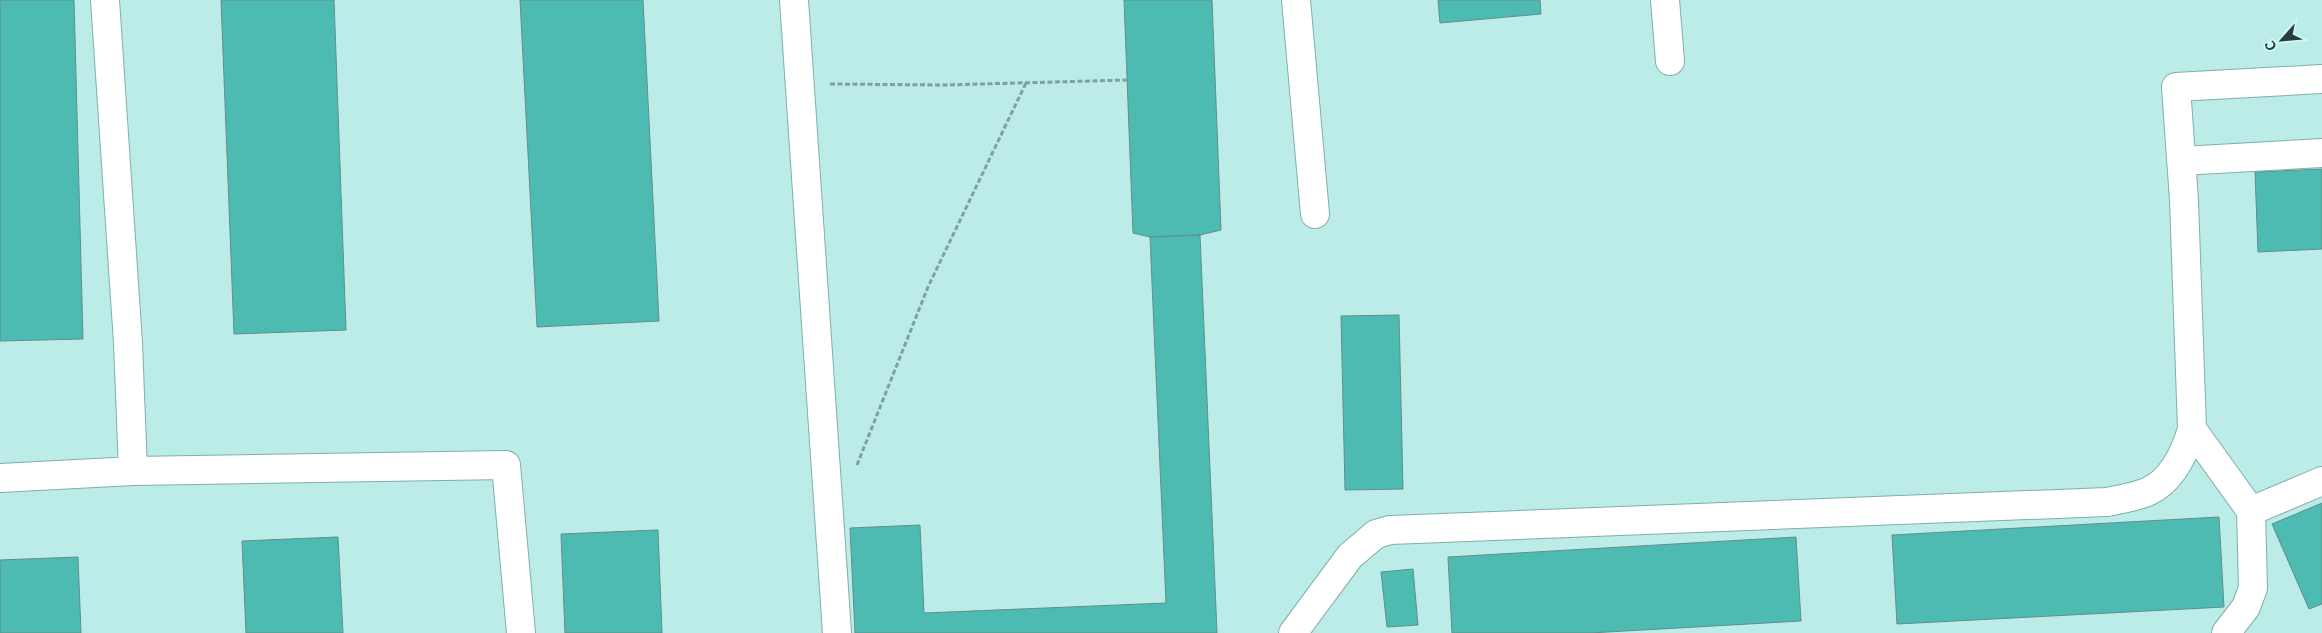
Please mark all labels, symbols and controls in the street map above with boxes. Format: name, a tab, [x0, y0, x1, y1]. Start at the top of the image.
north arrow	[2257, 15, 2307, 65]
text: С	[2261, 38, 2280, 53]

